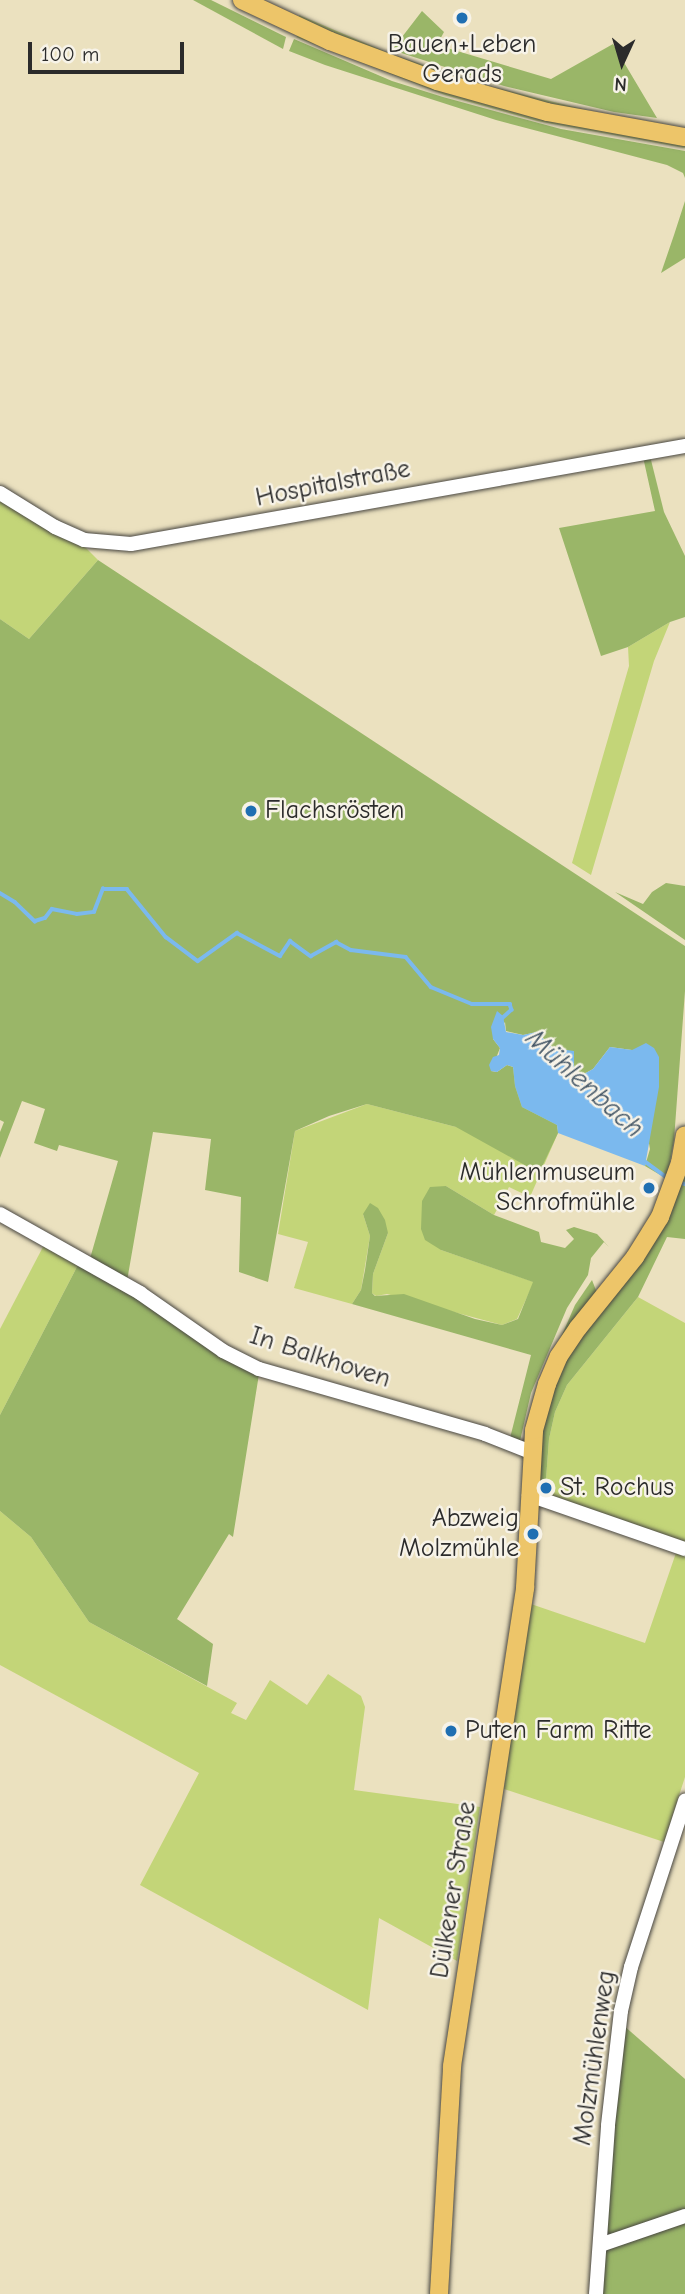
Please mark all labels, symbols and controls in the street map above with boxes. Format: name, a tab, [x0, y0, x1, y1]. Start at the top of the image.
marker: Bauen+Leben Gerads	[454, 10, 470, 26]
scale bar	[32, 28, 187, 72]
north arrow	[587, 28, 657, 98]
place label: Bauen+Leben Gerads	[388, 29, 536, 90]
text: 100 m	[41, 42, 99, 66]
text: N	[614, 73, 627, 95]
street label: Hospitalstraße	[253, 454, 413, 514]
place label: Flachsrösten	[265, 795, 404, 827]
marker: Flachsrösten	[243, 803, 259, 819]
water label: Mühlenbach	[519, 1021, 651, 1145]
place label: Mühlenmuseum Schrofmühle	[460, 1157, 635, 1218]
marker: Mühlenmuseum Schrofmühle	[641, 1180, 657, 1196]
street label: In Balkhoven	[246, 1321, 394, 1395]
place label: St. Rochus	[560, 1472, 674, 1504]
marker: St. Rochus	[538, 1480, 554, 1496]
place label: Abzweig Molzmühle	[399, 1503, 519, 1564]
marker: Abzweig Molzmühle	[525, 1526, 541, 1542]
place label: Puten Farm Ritte	[465, 1715, 652, 1747]
marker: Puten Farm Ritte	[443, 1723, 459, 1739]
street label: Dülkener Straße	[425, 1799, 483, 1981]
street label: Molzmühlenweg	[567, 1969, 623, 2147]

